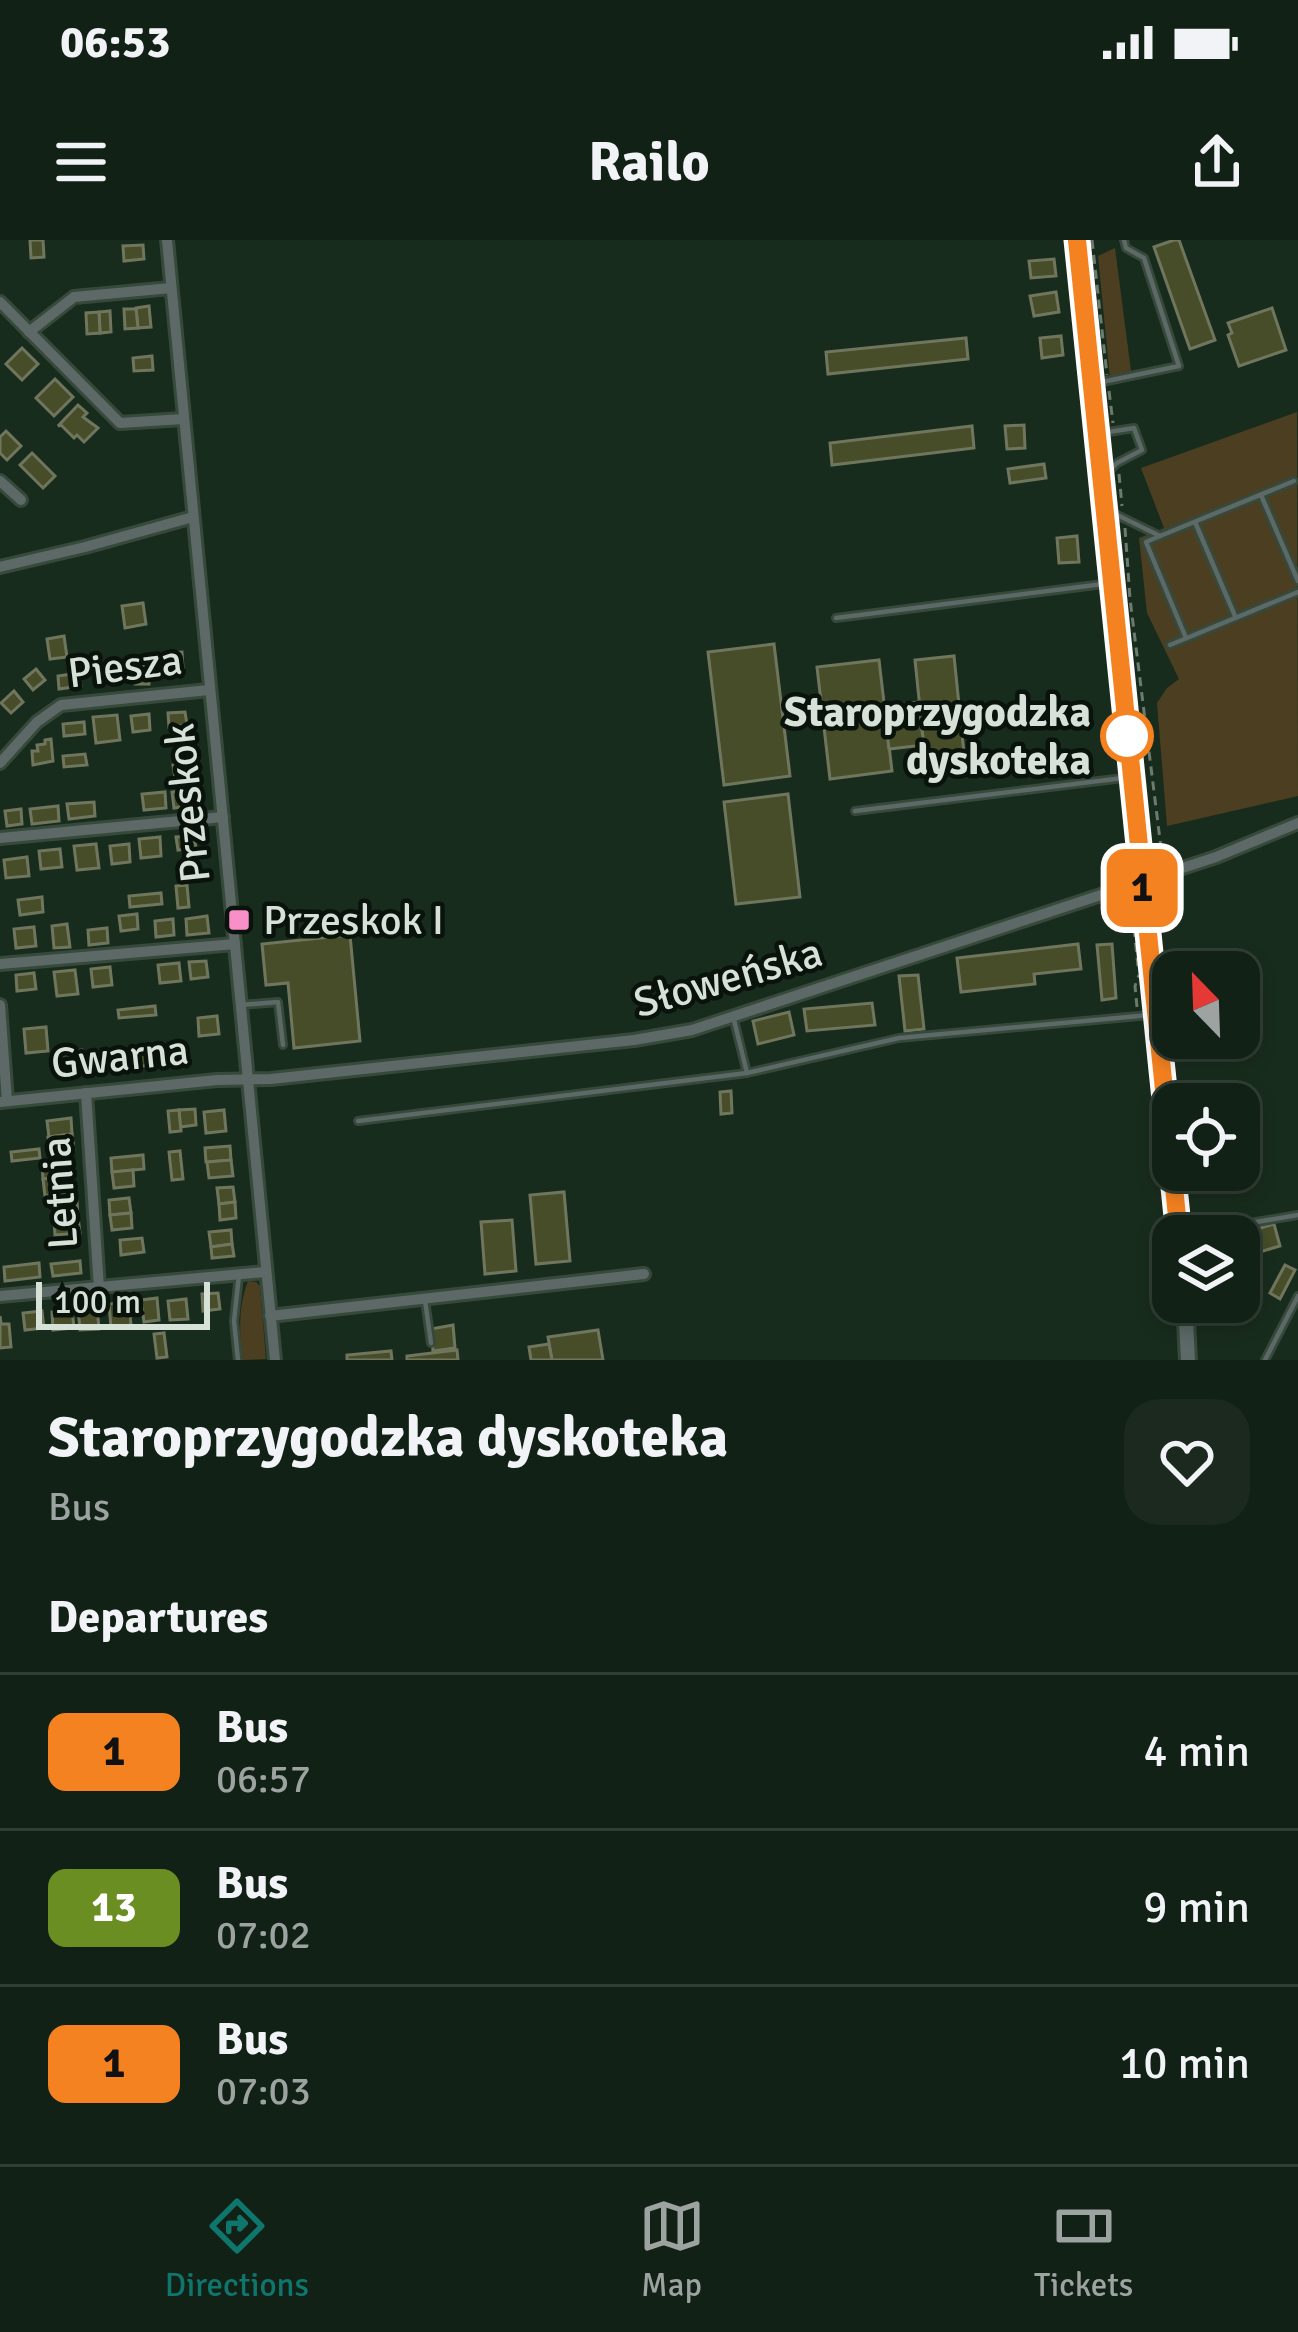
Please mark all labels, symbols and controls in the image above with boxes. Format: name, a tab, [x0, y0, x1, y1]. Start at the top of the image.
text: 06:53	[60, 15, 170, 70]
icon: menu	[48, 129, 114, 195]
text: Railo	[588, 129, 710, 196]
icon: share	[1184, 129, 1250, 195]
street label: Piesza	[65, 635, 185, 699]
place label: Staroprzygodzka dyskoteka	[784, 687, 1091, 786]
marker: Staroprzygodzka dyskoteka	[1102, 711, 1152, 761]
street label: Przeskok	[154, 721, 222, 885]
line badge: 1	[1103, 849, 1181, 927]
text: 1	[1131, 862, 1153, 913]
place label: Przeskok I	[263, 895, 444, 946]
marker: Przeskok I	[226, 907, 252, 933]
street label: Słoweńska	[628, 927, 828, 1029]
north arrow	[1152, 951, 1260, 1059]
map controls	[1152, 951, 1260, 1323]
street label: Gwarna	[49, 1024, 191, 1090]
button: locate	[1152, 1083, 1260, 1191]
street label: Letnia	[31, 1135, 89, 1251]
button: layers	[1152, 1215, 1260, 1323]
scale bar	[36, 1276, 210, 1329]
text: 100 m	[54, 1282, 141, 1323]
button: heart	[1124, 1399, 1250, 1525]
text: Staroprzygodzka dyskoteka	[48, 1402, 728, 1473]
text: Bus	[48, 1483, 110, 1531]
text: Departures	[48, 1590, 268, 1645]
text: Bus	[216, 1700, 288, 1755]
text: 4 min	[1143, 1724, 1250, 1779]
text: 1	[103, 1726, 125, 1777]
text: 06:57	[216, 1755, 311, 1803]
text: Bus	[216, 1856, 288, 1911]
text: 9 min	[1143, 1880, 1250, 1935]
text: 13	[91, 1882, 137, 1933]
text: 07:02	[216, 1911, 311, 1959]
text: Bus	[216, 2012, 288, 2067]
text: 10 min	[1119, 2036, 1250, 2091]
text: 1	[103, 2038, 125, 2089]
text: 07:03	[216, 2067, 311, 2115]
tab: Directions	[165, 2193, 309, 2306]
tab: Map	[639, 2193, 705, 2306]
tab: Tickets	[1034, 2193, 1133, 2306]

